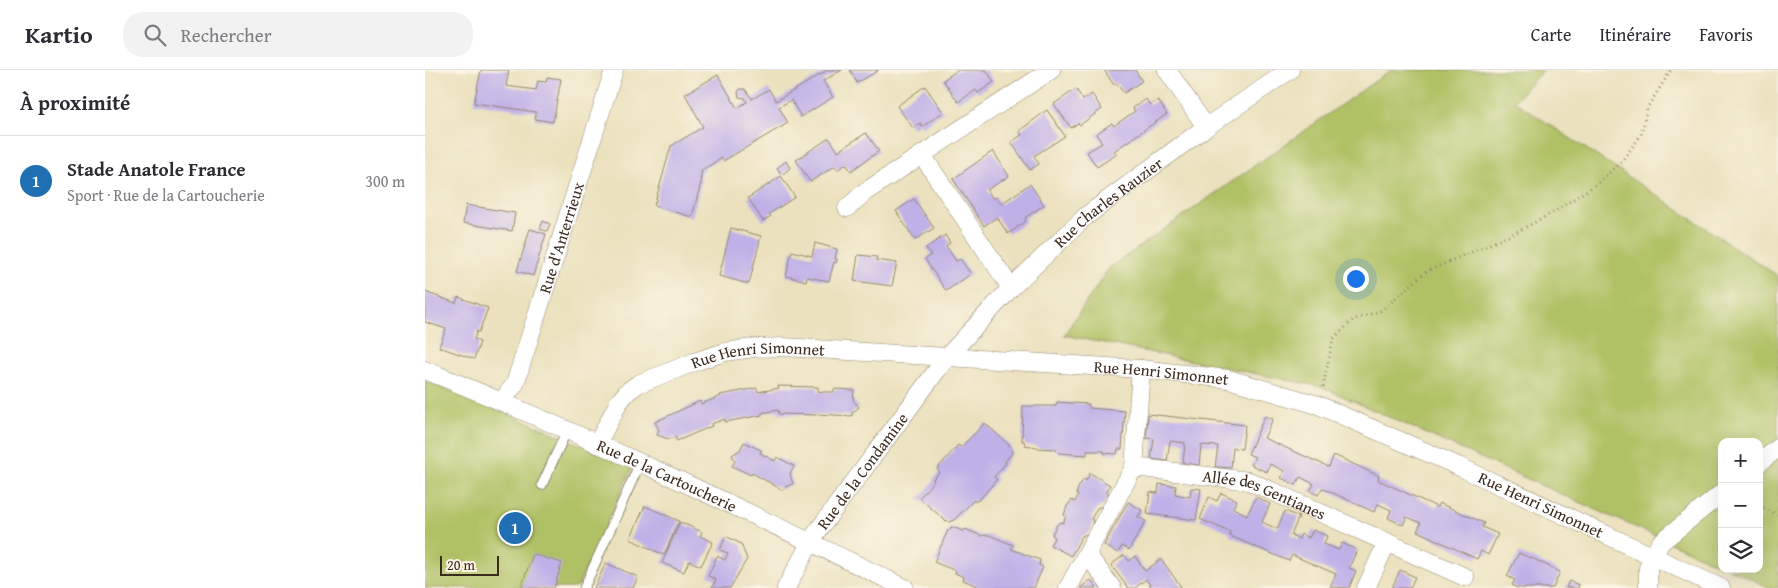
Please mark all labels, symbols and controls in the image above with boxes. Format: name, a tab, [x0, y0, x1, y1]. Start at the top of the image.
search box	[123, 12, 473, 57]
text: Kartio	[25, 17, 93, 52]
icon: search	[141, 21, 169, 49]
text: Rechercher	[181, 21, 271, 49]
text: Carte	[1531, 21, 1571, 48]
text: Itinéraire	[1599, 21, 1671, 48]
text: Favoris	[1699, 21, 1753, 48]
text: À proximité	[20, 87, 130, 118]
street label: Rue Charles Rauzier	[1048, 151, 1168, 253]
text: Stade Anatole France	[67, 155, 246, 183]
text: 1	[32, 169, 40, 193]
text: 300 m	[365, 169, 405, 193]
street label: Rue d'Anterrieux	[532, 178, 590, 296]
text: Sport · Rue de la Cartoucherie	[67, 183, 265, 207]
your location	[1343, 266, 1369, 292]
street label: Rue Henri Simonnet	[687, 335, 826, 374]
street label: Rue Henri Simonnet	[1093, 354, 1230, 391]
street label: Rue de la Condamine	[811, 408, 914, 534]
street label: Rue de la Cartoucherie	[593, 433, 741, 518]
map controls	[1718, 438, 1763, 573]
button: +	[1718, 438, 1763, 483]
street label: Allée des Gentianes	[1201, 463, 1330, 526]
street label: Rue Henri Simonnet	[1475, 465, 1608, 544]
button: −	[1718, 483, 1763, 528]
pin: 1	[499, 509, 531, 547]
button: layers	[1718, 528, 1763, 573]
scale bar	[440, 553, 499, 576]
text: 20 m	[447, 555, 475, 575]

